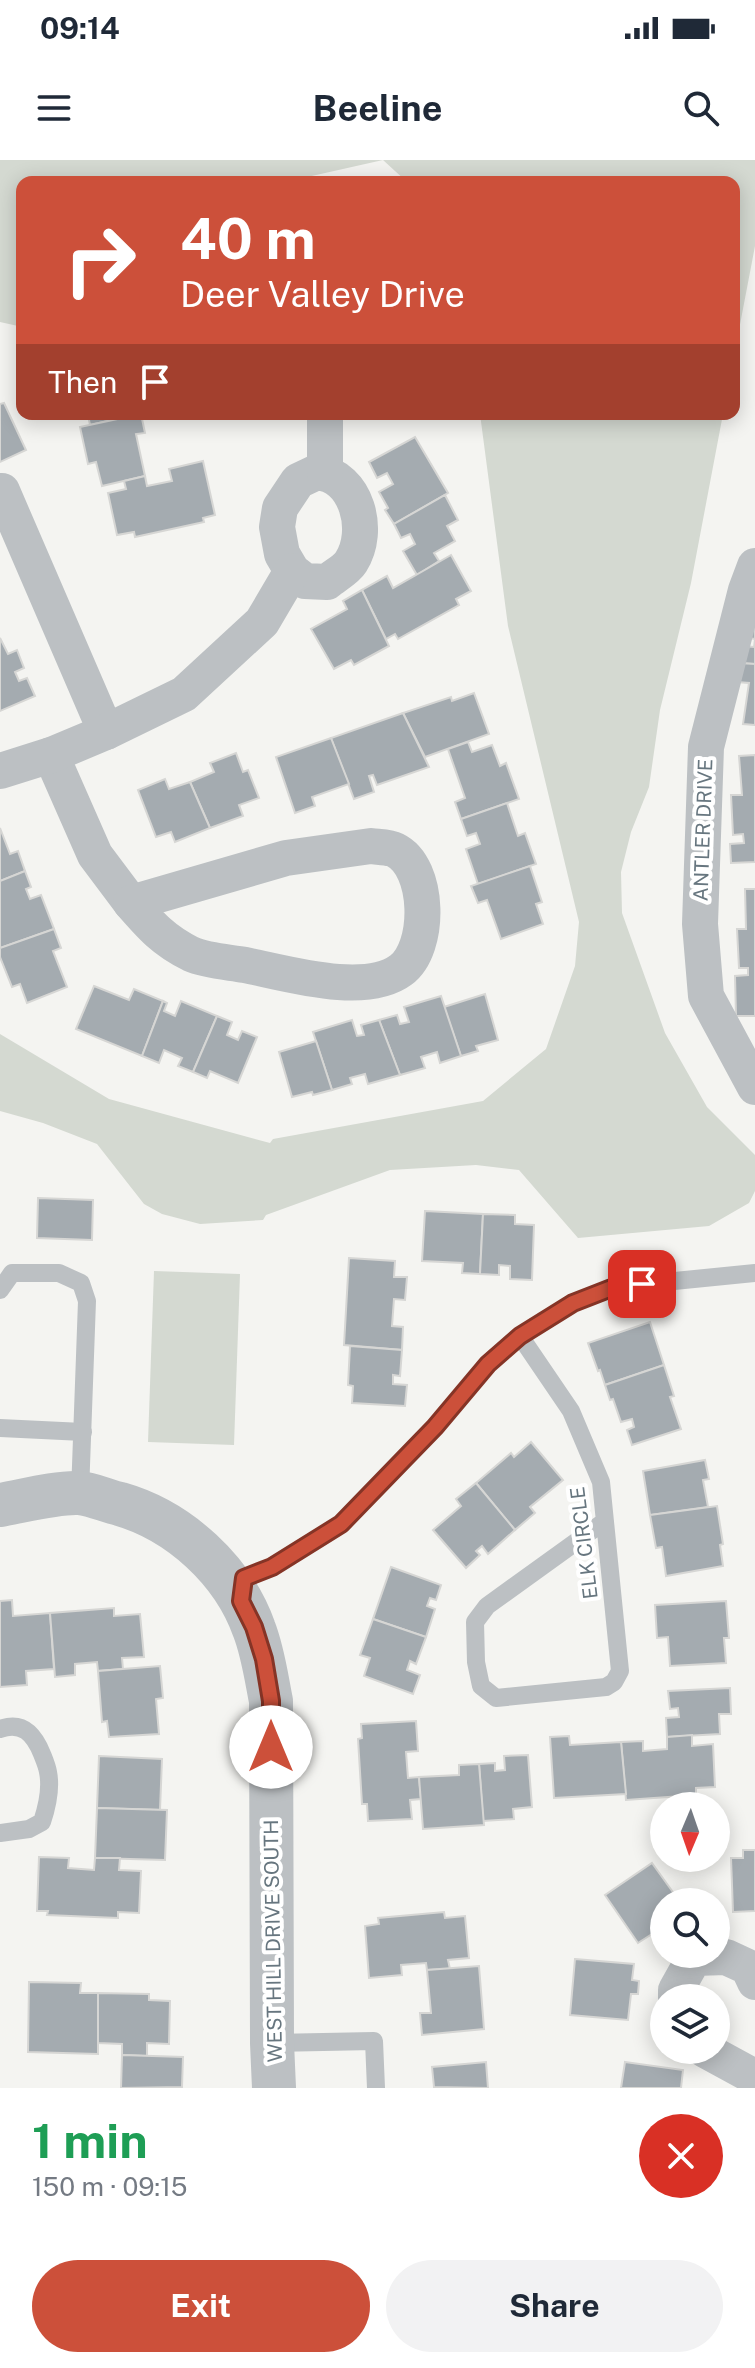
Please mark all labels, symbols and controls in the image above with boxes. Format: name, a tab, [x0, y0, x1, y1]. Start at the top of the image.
text: 09:14	[40, 10, 120, 46]
icon: menu	[32, 86, 76, 130]
icon: search	[679, 86, 723, 130]
text: Beeline	[313, 87, 442, 129]
text: 40 m	[180, 206, 316, 272]
icon: right	[48, 208, 152, 312]
text: Deer Valley Drive	[180, 273, 465, 315]
icon: arrive	[133, 360, 177, 404]
text: Then	[48, 364, 117, 400]
street label: ANTLER DRIVE	[689, 758, 717, 902]
pin	[608, 1250, 676, 1318]
icon: arrive	[620, 1262, 664, 1306]
street label: ELK CIRCLE	[565, 1485, 603, 1601]
position arrow	[229, 1705, 313, 1789]
north arrow	[650, 1792, 730, 1872]
map controls	[650, 1792, 730, 2064]
street label: WEST HILL DRIVE SOUTH	[259, 1819, 287, 2063]
button: search	[650, 1888, 730, 1968]
button: layers	[650, 1984, 730, 2064]
text: 1 min	[32, 2112, 148, 2169]
button: close	[639, 2114, 723, 2198]
text: 150 m · 09:15	[32, 2171, 187, 2202]
button: Exit	[32, 2260, 370, 2352]
button: Share	[386, 2260, 723, 2352]

